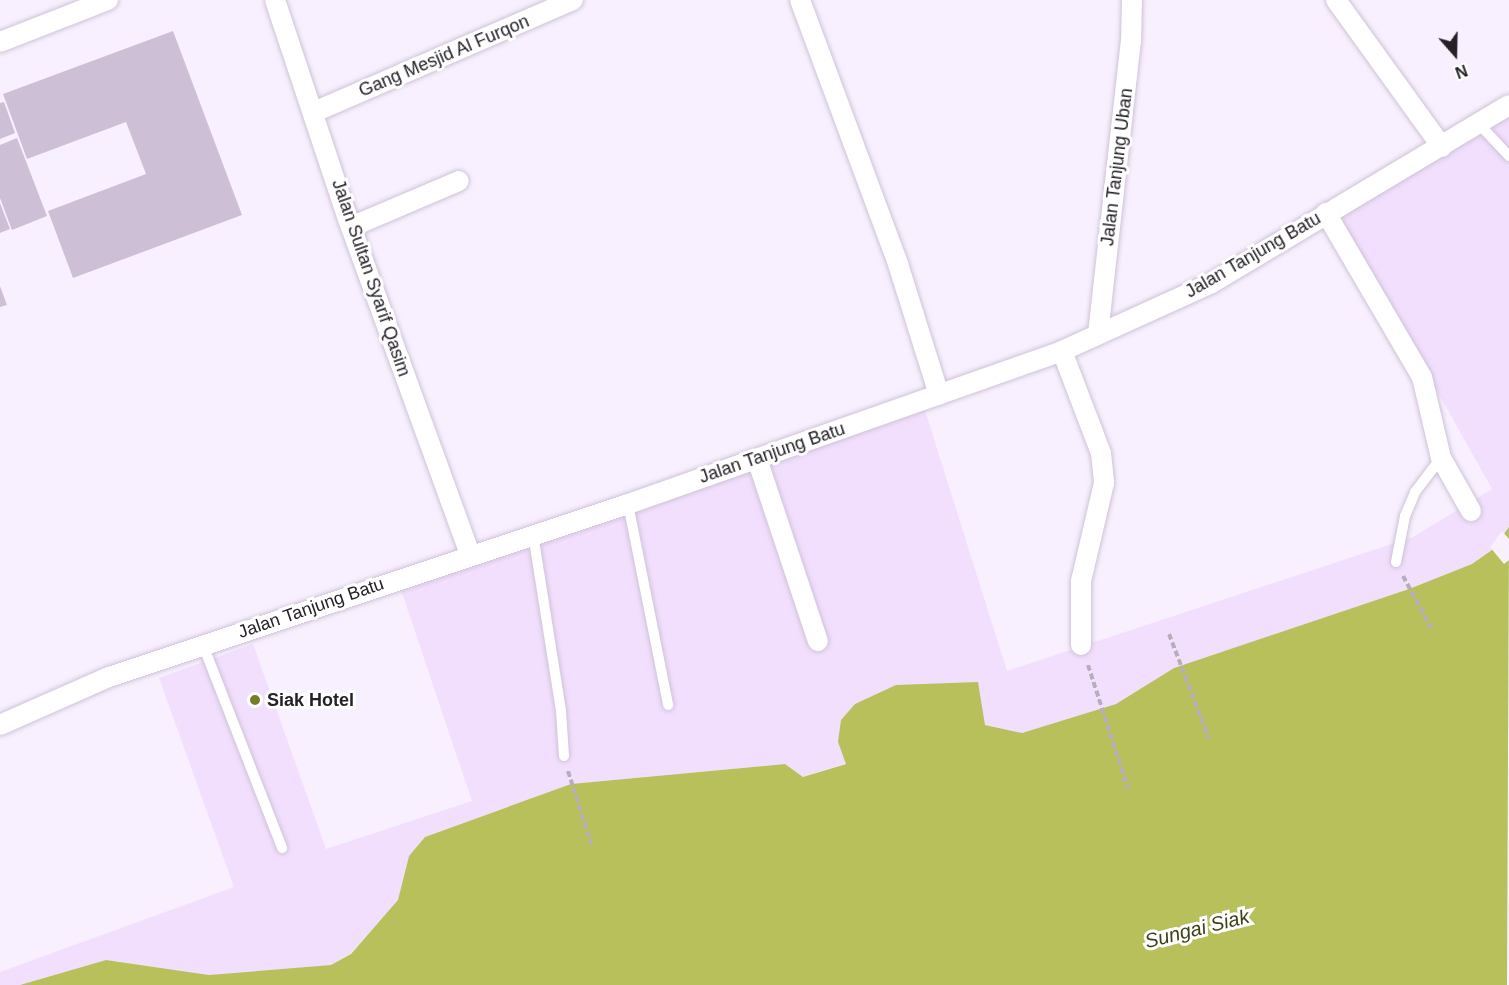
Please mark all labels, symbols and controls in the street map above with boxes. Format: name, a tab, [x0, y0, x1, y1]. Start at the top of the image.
street label: Gang Mesjid Al Furqon	[355, 10, 533, 102]
north arrow	[1425, 24, 1485, 84]
text: N	[1453, 61, 1470, 81]
street label: Jalan Tanjung Uban	[1097, 87, 1137, 247]
street label: Jalan Sultan Syarif Qasim	[327, 177, 415, 379]
street label: Jalan Tanjung Batu	[1181, 207, 1325, 303]
street label: Jalan Tanjung Batu	[696, 418, 848, 488]
street label: Jalan Tanjung Batu	[235, 573, 387, 643]
place label: Siak Hotel	[267, 689, 354, 711]
marker: Siak Hotel	[248, 693, 262, 707]
water label: Sungai Siak	[1142, 904, 1252, 954]

